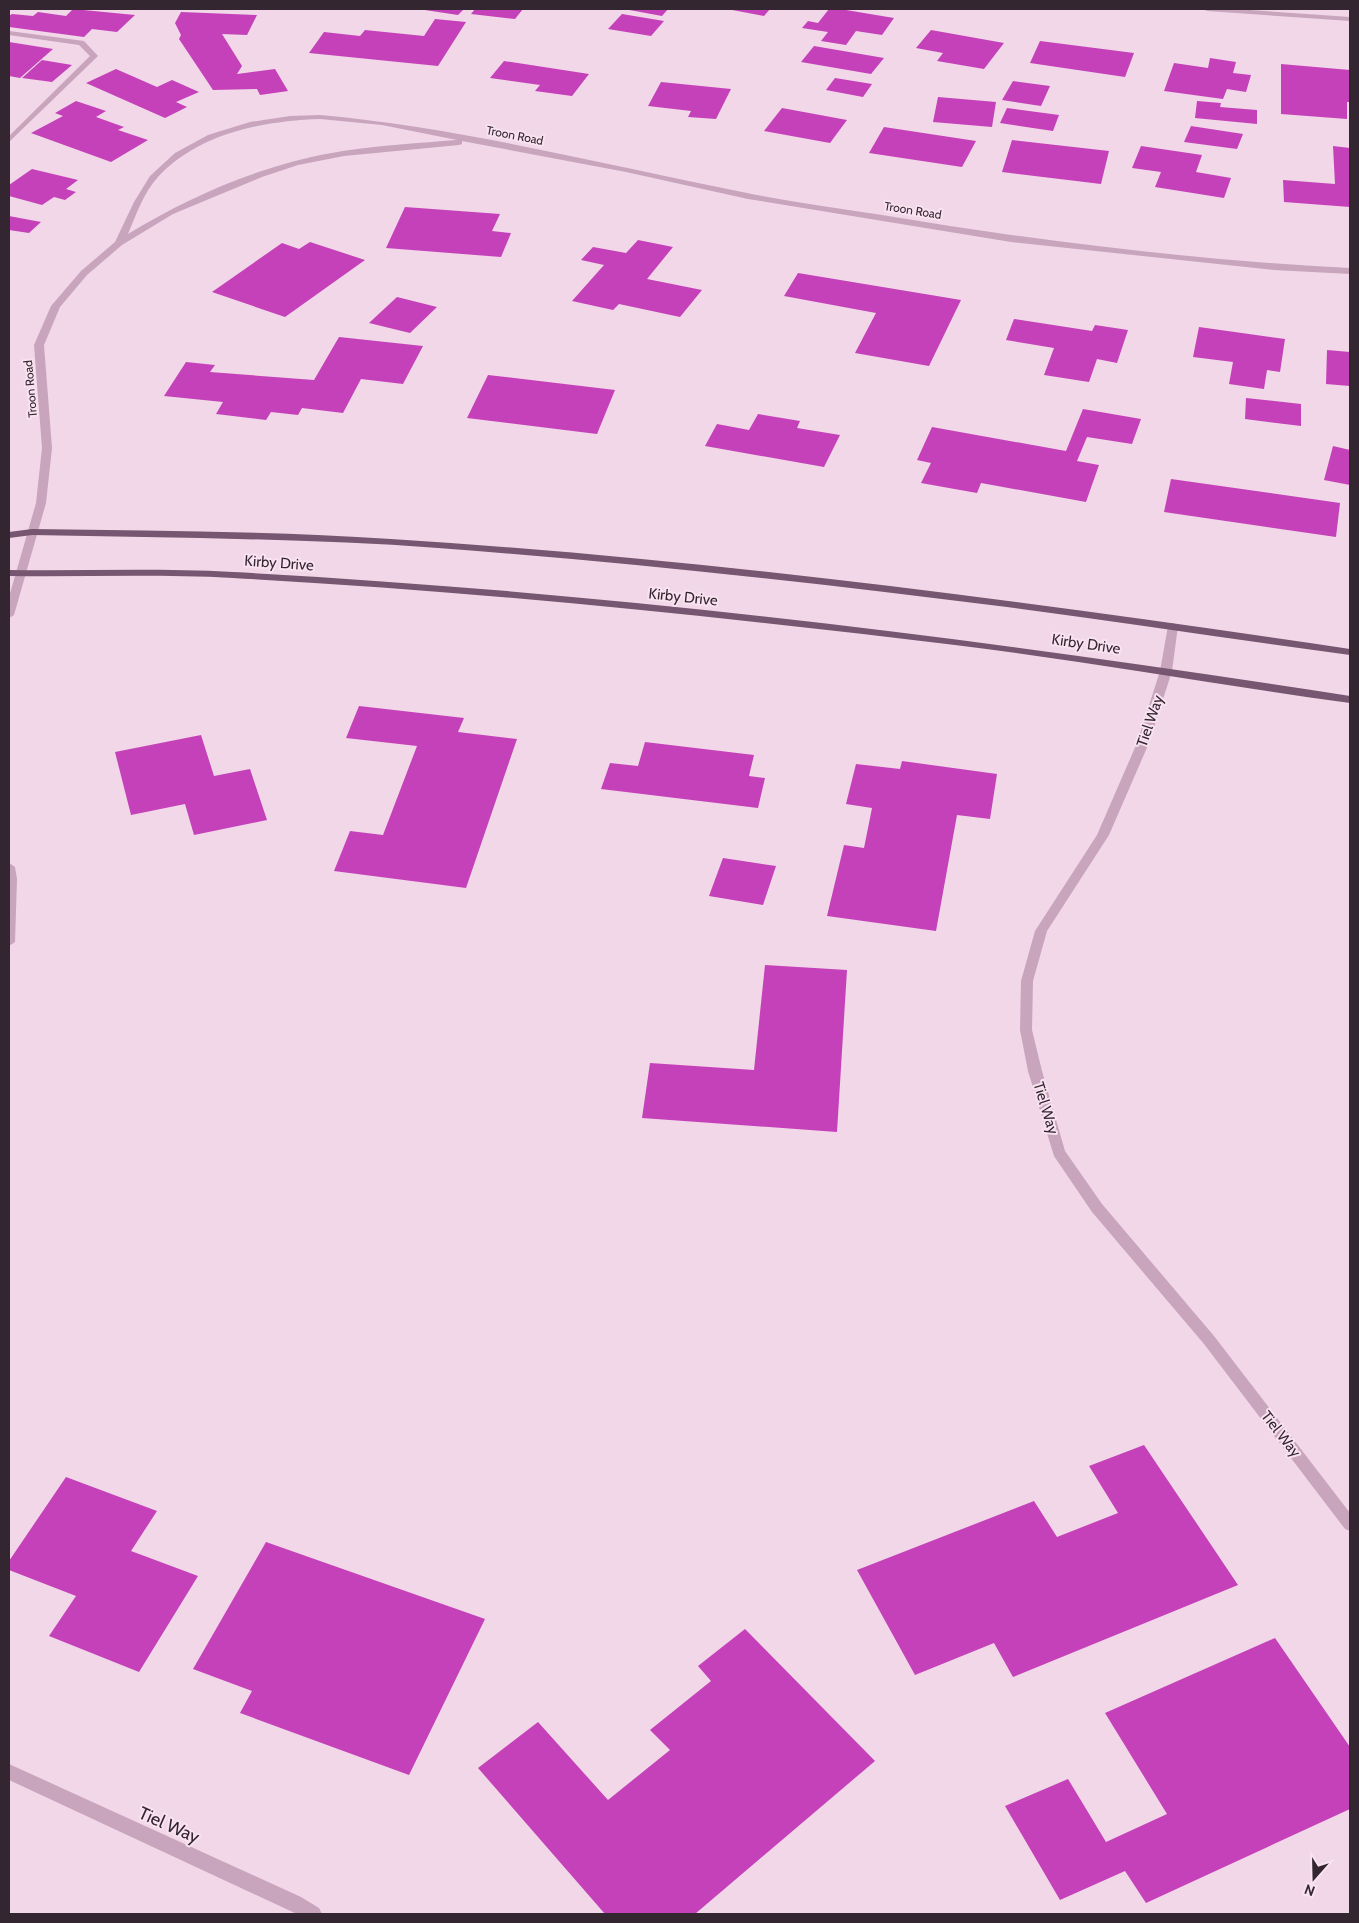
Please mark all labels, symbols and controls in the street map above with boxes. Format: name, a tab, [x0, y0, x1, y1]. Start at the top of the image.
street label: Troon Road	[485, 122, 545, 148]
street label: Troon Road	[883, 198, 943, 222]
street label: Troon Road	[20, 360, 40, 418]
street label: Kirby Drive	[244, 552, 315, 574]
street label: Kirby Drive	[647, 584, 719, 610]
street label: Kirby Drive	[1050, 630, 1122, 658]
street label: Tiel Way	[1133, 692, 1167, 749]
street label: Tiel Way	[1030, 1080, 1063, 1137]
street label: Tiel Way	[1257, 1407, 1305, 1461]
street label: Tiel Way	[135, 1802, 203, 1848]
north arrow	[1289, 1853, 1339, 1903]
text: N	[1302, 1880, 1317, 1900]

